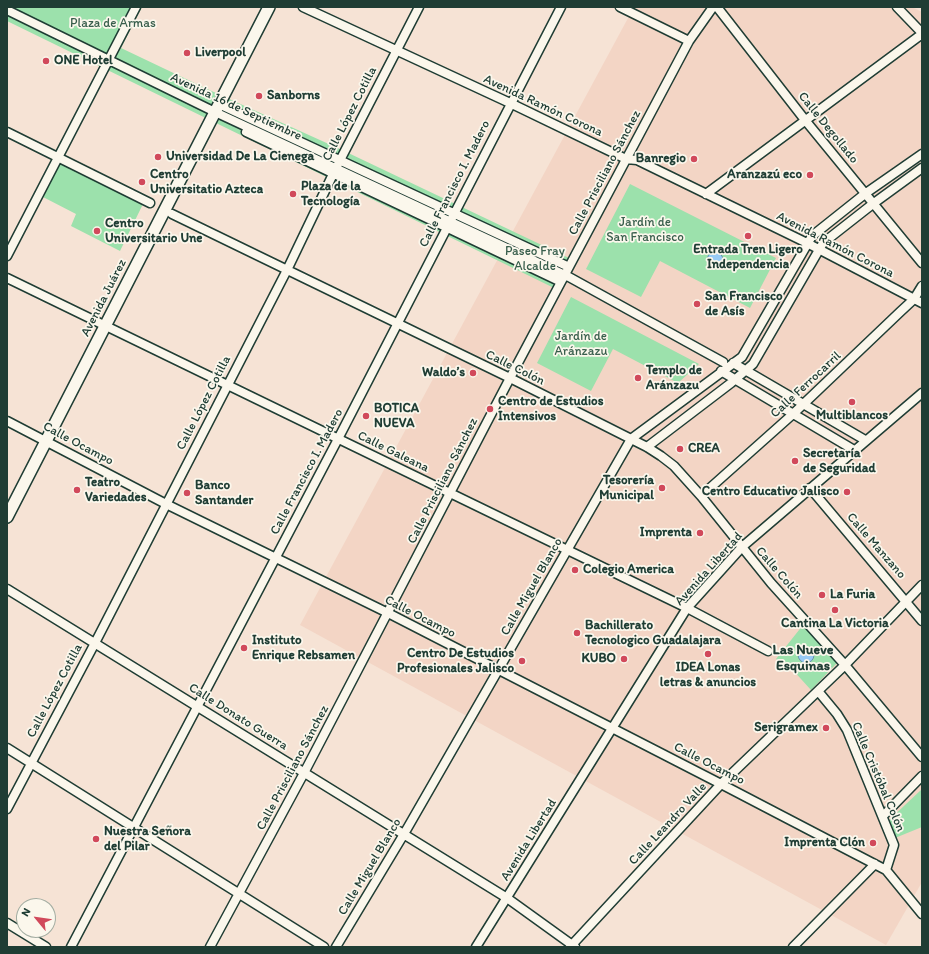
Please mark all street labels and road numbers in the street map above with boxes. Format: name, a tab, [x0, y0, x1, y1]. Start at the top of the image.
street label: Calle López Cotilla	[319, 64, 381, 164]
street label: Avenida 16 de Septiembre	[168, 70, 304, 144]
street label: Avenida Ramón Corona	[481, 71, 605, 141]
street label: Calle Degollado	[794, 89, 862, 167]
street label: Calle Prisciliano Sánchez	[565, 108, 645, 238]
street label: Calle Francisco I. Madero	[416, 118, 494, 250]
street label: Avenida Ramón Corona	[774, 209, 896, 281]
street label: Avenida Juárez	[78, 257, 130, 339]
street label: Calle Colón	[483, 347, 547, 389]
street label: Calle Ferrocarril	[768, 348, 844, 422]
street label: Calle López Cotilla	[173, 353, 235, 453]
street label: Calle Francisco I. Madero	[267, 406, 347, 538]
street label: Calle Prisciliano Sánchez	[404, 415, 482, 547]
street label: Calle Ocampo	[40, 419, 116, 469]
street label: Calle Galeana	[355, 428, 431, 476]
street label: Calle Manzano	[843, 510, 909, 582]
street label: Avenida Libertad	[672, 529, 746, 609]
street label: Calle Miguel Blanco	[498, 535, 566, 639]
street label: Calle Colón	[752, 544, 806, 602]
street label: Calle Ocampo	[382, 592, 458, 642]
street label: Calle López Cotilla	[24, 641, 86, 741]
street label: Calle Donato Guerra	[185, 680, 291, 754]
street label: Calle Prisciliano Sánchez	[253, 703, 333, 833]
street label: Calle Cristóbal Colón	[848, 720, 908, 834]
street label: Calle Ocampo	[671, 739, 747, 789]
street label: Calle Leandro Valle	[626, 779, 710, 869]
street label: Avenida Libertad	[498, 796, 560, 884]
street label: Calle Miguel Blanco	[335, 816, 405, 918]

